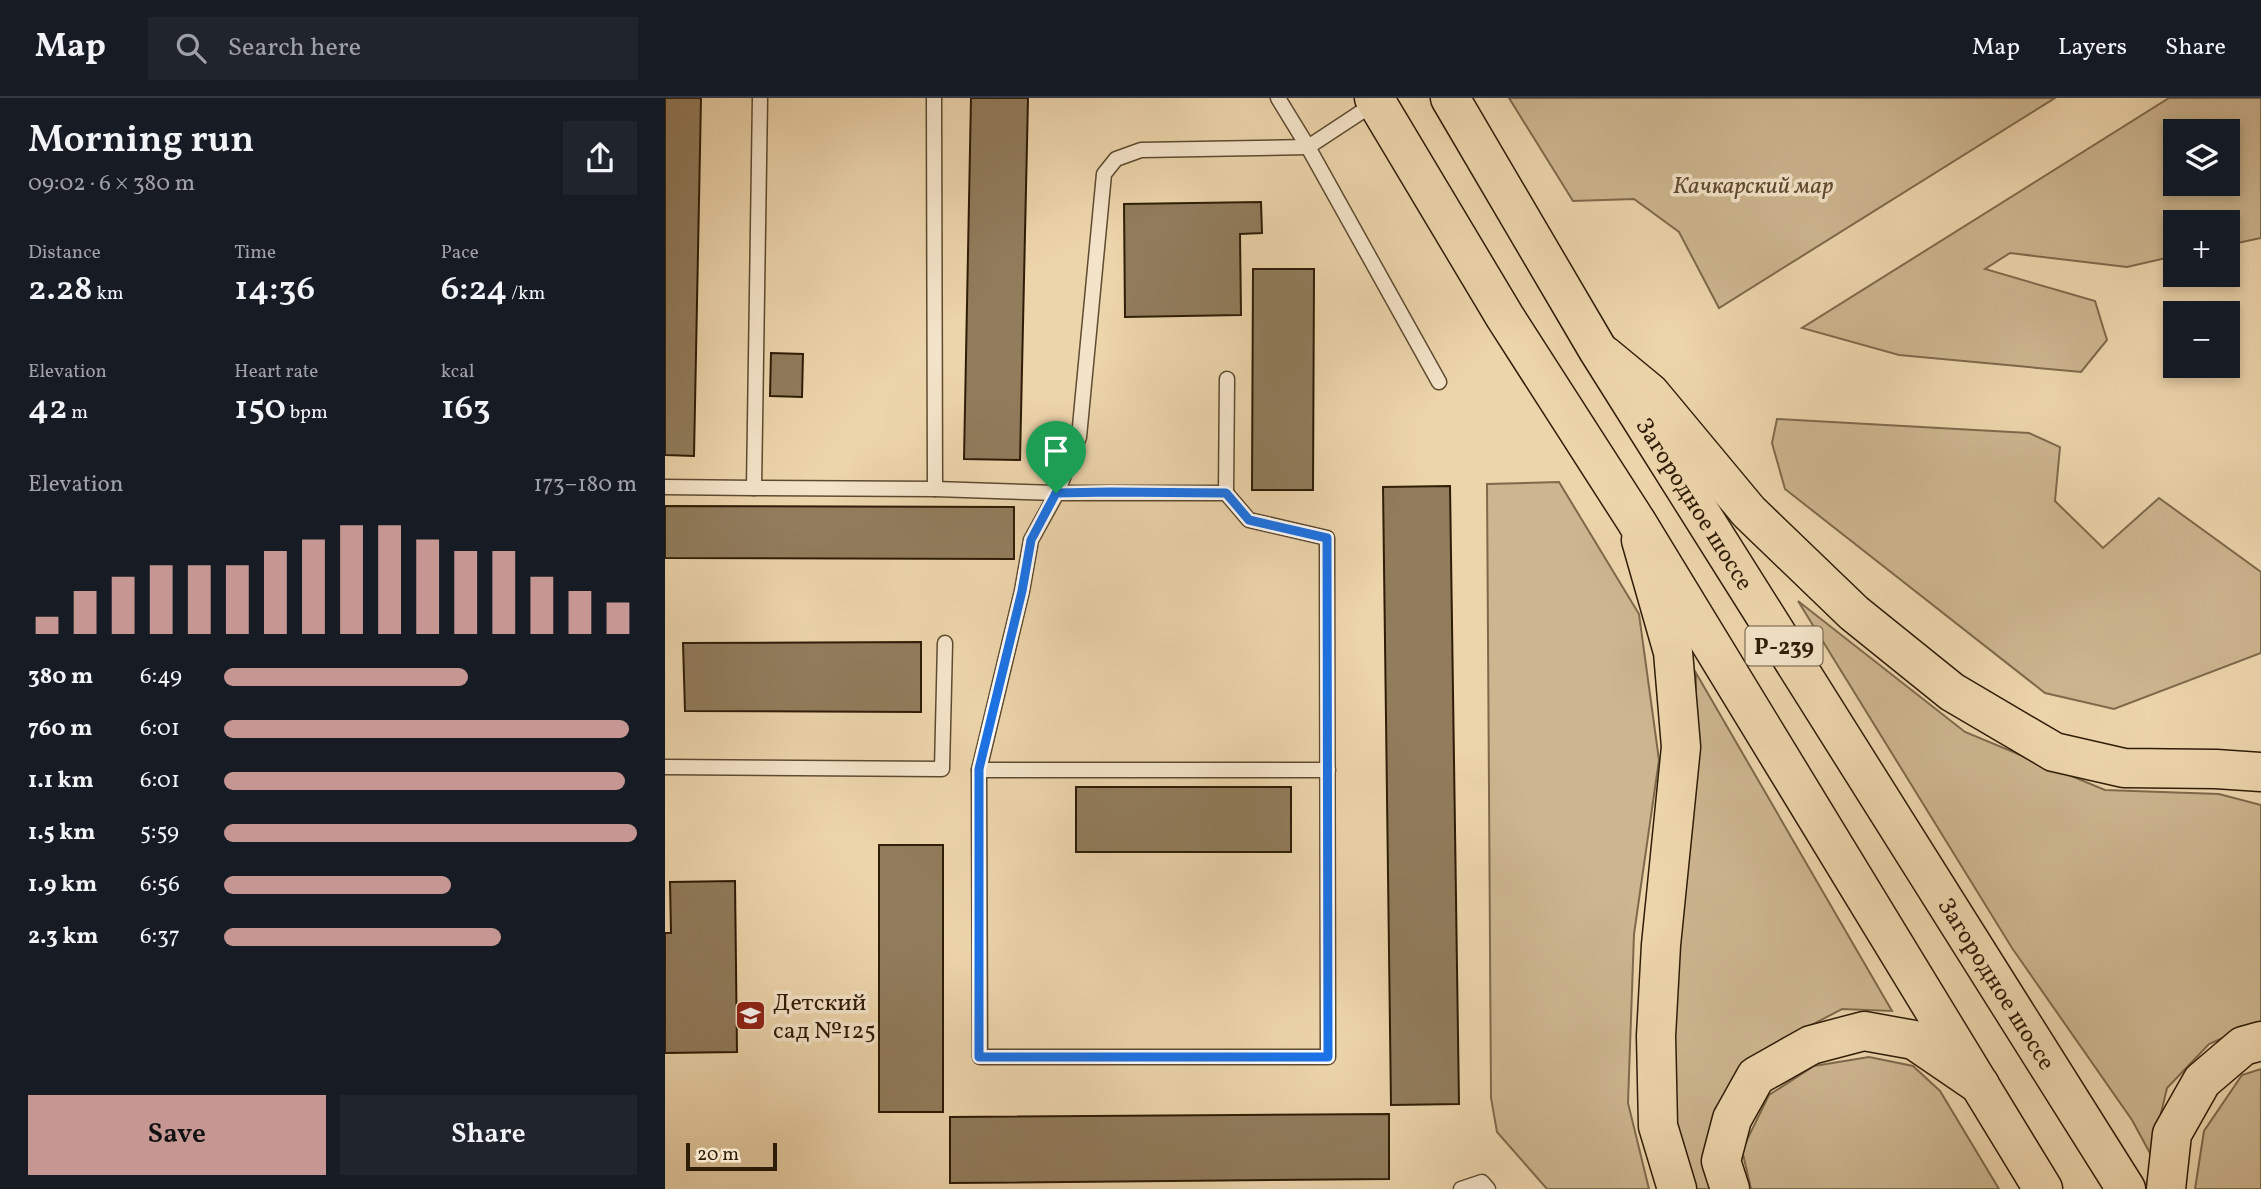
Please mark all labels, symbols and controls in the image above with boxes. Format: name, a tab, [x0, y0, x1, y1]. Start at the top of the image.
search box	[148, 17, 638, 80]
text: Map	[35, 25, 106, 71]
icon: search	[172, 29, 210, 67]
text: Search here	[228, 30, 361, 66]
text: Map	[1972, 31, 2020, 65]
text: Layers	[2058, 31, 2127, 65]
text: Share	[2165, 31, 2226, 65]
text: Morning run	[28, 115, 254, 168]
map controls	[2163, 119, 2240, 378]
button: layers	[2163, 119, 2240, 196]
button: share	[563, 121, 637, 195]
text: 09:02 · 6 × 380 m	[28, 168, 195, 200]
park label: Качкарский мар	[1673, 170, 1833, 204]
button: +	[2163, 210, 2240, 287]
text: Distance	[28, 240, 101, 266]
text: Time	[234, 240, 276, 266]
text: Pace	[441, 240, 479, 266]
text: 2.28	[28, 266, 93, 314]
text: 14:36	[234, 266, 315, 314]
text: 6:24	[441, 266, 507, 314]
text: km	[93, 281, 124, 307]
text: /km	[507, 281, 545, 307]
button: −	[2163, 301, 2240, 378]
text: Elevation	[28, 359, 107, 385]
text: Heart rate	[234, 359, 318, 385]
text: kcal	[441, 359, 474, 385]
text: 42	[28, 385, 68, 433]
text: 150	[234, 385, 286, 433]
text: 163	[441, 385, 491, 433]
text: m	[68, 400, 88, 426]
text: bpm	[286, 400, 328, 426]
street label: Загородное шоссе	[1626, 412, 1760, 598]
pin	[1026, 421, 1086, 493]
icon: arrive	[1037, 432, 1075, 470]
text: Elevation	[28, 469, 124, 501]
text: 173–180 m	[533, 469, 637, 501]
road number: Р-239	[1745, 626, 1823, 666]
text: 380 m	[28, 661, 93, 693]
text: 6:49	[140, 661, 182, 693]
text: 760 m	[28, 713, 92, 745]
text: 6:01	[140, 713, 180, 745]
text: 1.1 km	[28, 765, 94, 797]
text: 6:01	[140, 765, 180, 797]
text: 1.5 km	[28, 817, 95, 849]
text: 5:59	[140, 817, 179, 849]
text: 1.9 km	[28, 869, 97, 901]
text: 6:56	[140, 869, 180, 901]
street label: Загородное шоссе	[1928, 892, 2062, 1078]
text: 2.3 km	[28, 921, 99, 953]
text: 6:37	[140, 921, 180, 953]
place label: Детский сад №125	[773, 987, 876, 1049]
school or university icon: Детский сад №125	[733, 999, 767, 1033]
button: Save	[28, 1095, 326, 1175]
button: Share	[340, 1095, 637, 1175]
scale bar	[686, 1140, 777, 1172]
text: 20 m	[697, 1142, 739, 1168]

